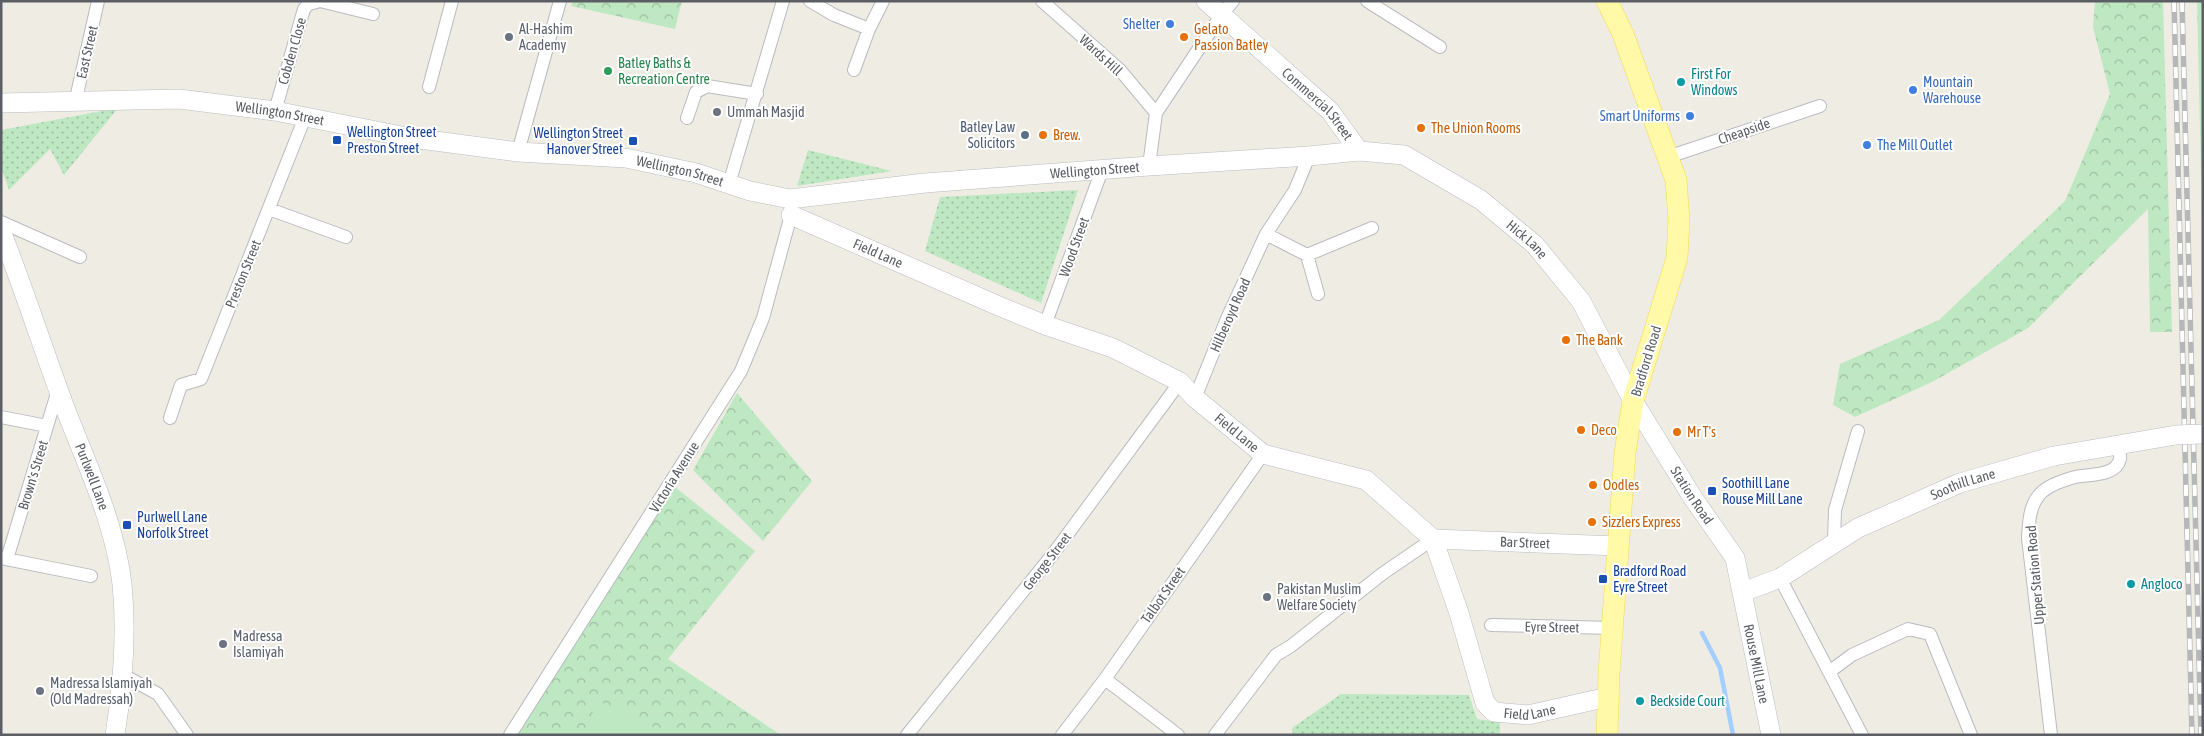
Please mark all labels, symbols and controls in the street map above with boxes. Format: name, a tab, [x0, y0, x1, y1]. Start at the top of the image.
street label: Cobden Close	[275, 16, 309, 86]
place label: Shelter	[1123, 16, 1161, 32]
marker: Shelter	[1164, 18, 1176, 30]
place label: Al-Hashim Academy	[519, 21, 573, 53]
place label: Gelato Passion Batley	[1194, 21, 1268, 53]
street label: East Street	[73, 24, 101, 80]
marker: Al-Hashim Academy	[503, 31, 515, 43]
street label: Wards Hill	[1076, 31, 1126, 79]
marker: Gelato Passion Batley	[1178, 31, 1190, 43]
place label: Batley Baths & Recreation Centre	[618, 55, 710, 87]
street label: Commercial Street	[1279, 64, 1356, 143]
marker: Batley Baths & Recreation Centre	[602, 65, 614, 77]
place label: First For Windows	[1691, 66, 1738, 98]
place label: Mountain Warehouse	[1923, 74, 1981, 106]
marker: First For Windows	[1675, 76, 1687, 88]
marker: Mountain Warehouse	[1907, 84, 1919, 96]
street label: Wellington Street	[235, 98, 326, 129]
place label: Ummah Masjid	[727, 104, 805, 120]
marker: Ummah Masjid	[711, 106, 723, 118]
place label: Smart Uniforms	[1600, 108, 1680, 124]
marker: Smart Uniforms	[1684, 110, 1696, 122]
street label: Cheapside	[1716, 115, 1772, 147]
place label: Batley Law Solicitors	[960, 119, 1016, 151]
place label: The Union Rooms	[1431, 120, 1521, 136]
marker: The Union Rooms	[1415, 122, 1427, 134]
place label: Wellington Street Preston Street	[347, 124, 436, 156]
place label: Wellington Street Hanover Street	[534, 125, 623, 157]
place label: Brew.	[1053, 127, 1080, 143]
marker: Batley Law Solicitors	[1019, 129, 1031, 141]
marker: Brew.	[1037, 129, 1049, 141]
marker: Wellington Street Preston Street	[331, 134, 343, 146]
marker: Wellington Street Hanover Street	[627, 135, 639, 147]
place label: The Mill Outlet	[1877, 137, 1953, 153]
marker: The Mill Outlet	[1861, 139, 1873, 151]
street label: Wellington Street	[635, 152, 726, 190]
street label: Wellington Street	[1049, 159, 1140, 181]
street label: Wood Street	[1056, 215, 1092, 279]
street label: Hick Lane	[1503, 217, 1551, 262]
street label: Field Lane	[851, 235, 905, 271]
street label: Preston Street	[222, 238, 264, 310]
street label: Hilberoyd Road	[1207, 275, 1253, 355]
street label: Bradford Road	[1628, 324, 1664, 398]
place label: The Bank	[1576, 332, 1623, 348]
marker: The Bank	[1560, 334, 1572, 346]
street label: Field Lane	[1212, 410, 1262, 455]
place label: Deco	[1591, 422, 1617, 438]
marker: Deco	[1575, 424, 1587, 436]
place label: Mr T's	[1687, 424, 1716, 440]
marker: Mr T's	[1671, 426, 1683, 438]
street label: Brown's Street	[15, 438, 51, 512]
street label: Victoria Avenue	[646, 439, 702, 515]
street label: Purlwell Lane	[72, 441, 112, 512]
street label: Station Road	[1667, 463, 1717, 527]
street label: Soothill Lane	[1928, 465, 1997, 503]
place label: Soothill Lane Rouse Mill Lane	[1722, 475, 1803, 507]
place label: Oodles	[1603, 477, 1639, 493]
marker: Oodles	[1587, 479, 1599, 491]
marker: Soothill Lane Rouse Mill Lane	[1706, 485, 1718, 497]
place label: Purlwell Lane Norfolk Street	[137, 509, 209, 541]
place label: Sizzlers Express	[1602, 514, 1681, 530]
marker: Sizzlers Express	[1586, 516, 1598, 528]
marker: Purlwell Lane Norfolk Street	[121, 519, 133, 531]
street label: Upper Station Road	[2023, 525, 2047, 625]
street label: George Street	[1020, 529, 1074, 593]
street label: Bar Street	[1500, 534, 1550, 551]
place label: Bradford Road Eyre Street	[1613, 563, 1687, 595]
street label: Talbot Street	[1138, 564, 1188, 626]
marker: Bradford Road Eyre Street	[1597, 573, 1609, 585]
place label: Angloco	[2141, 576, 2183, 592]
marker: Angloco	[2125, 578, 2137, 590]
place label: Pakistan Muslim Welfare Society	[1277, 581, 1361, 613]
marker: Pakistan Muslim Welfare Society	[1261, 591, 1273, 603]
street label: Eyre Street	[1524, 619, 1580, 635]
street label: Rouse Mill Lane	[1741, 623, 1772, 705]
place label: Madressa Islamiyah	[233, 628, 284, 660]
marker: Madressa Islamiyah	[217, 638, 229, 650]
place label: Madressa Islamiyah (Old Madressah)	[50, 675, 152, 707]
marker: Madressa Islamiyah (Old Madressah)	[34, 685, 46, 697]
place label: Beckside Court	[1650, 693, 1725, 709]
marker: Beckside Court	[1634, 695, 1646, 707]
street label: Field Lane	[1503, 701, 1557, 723]

